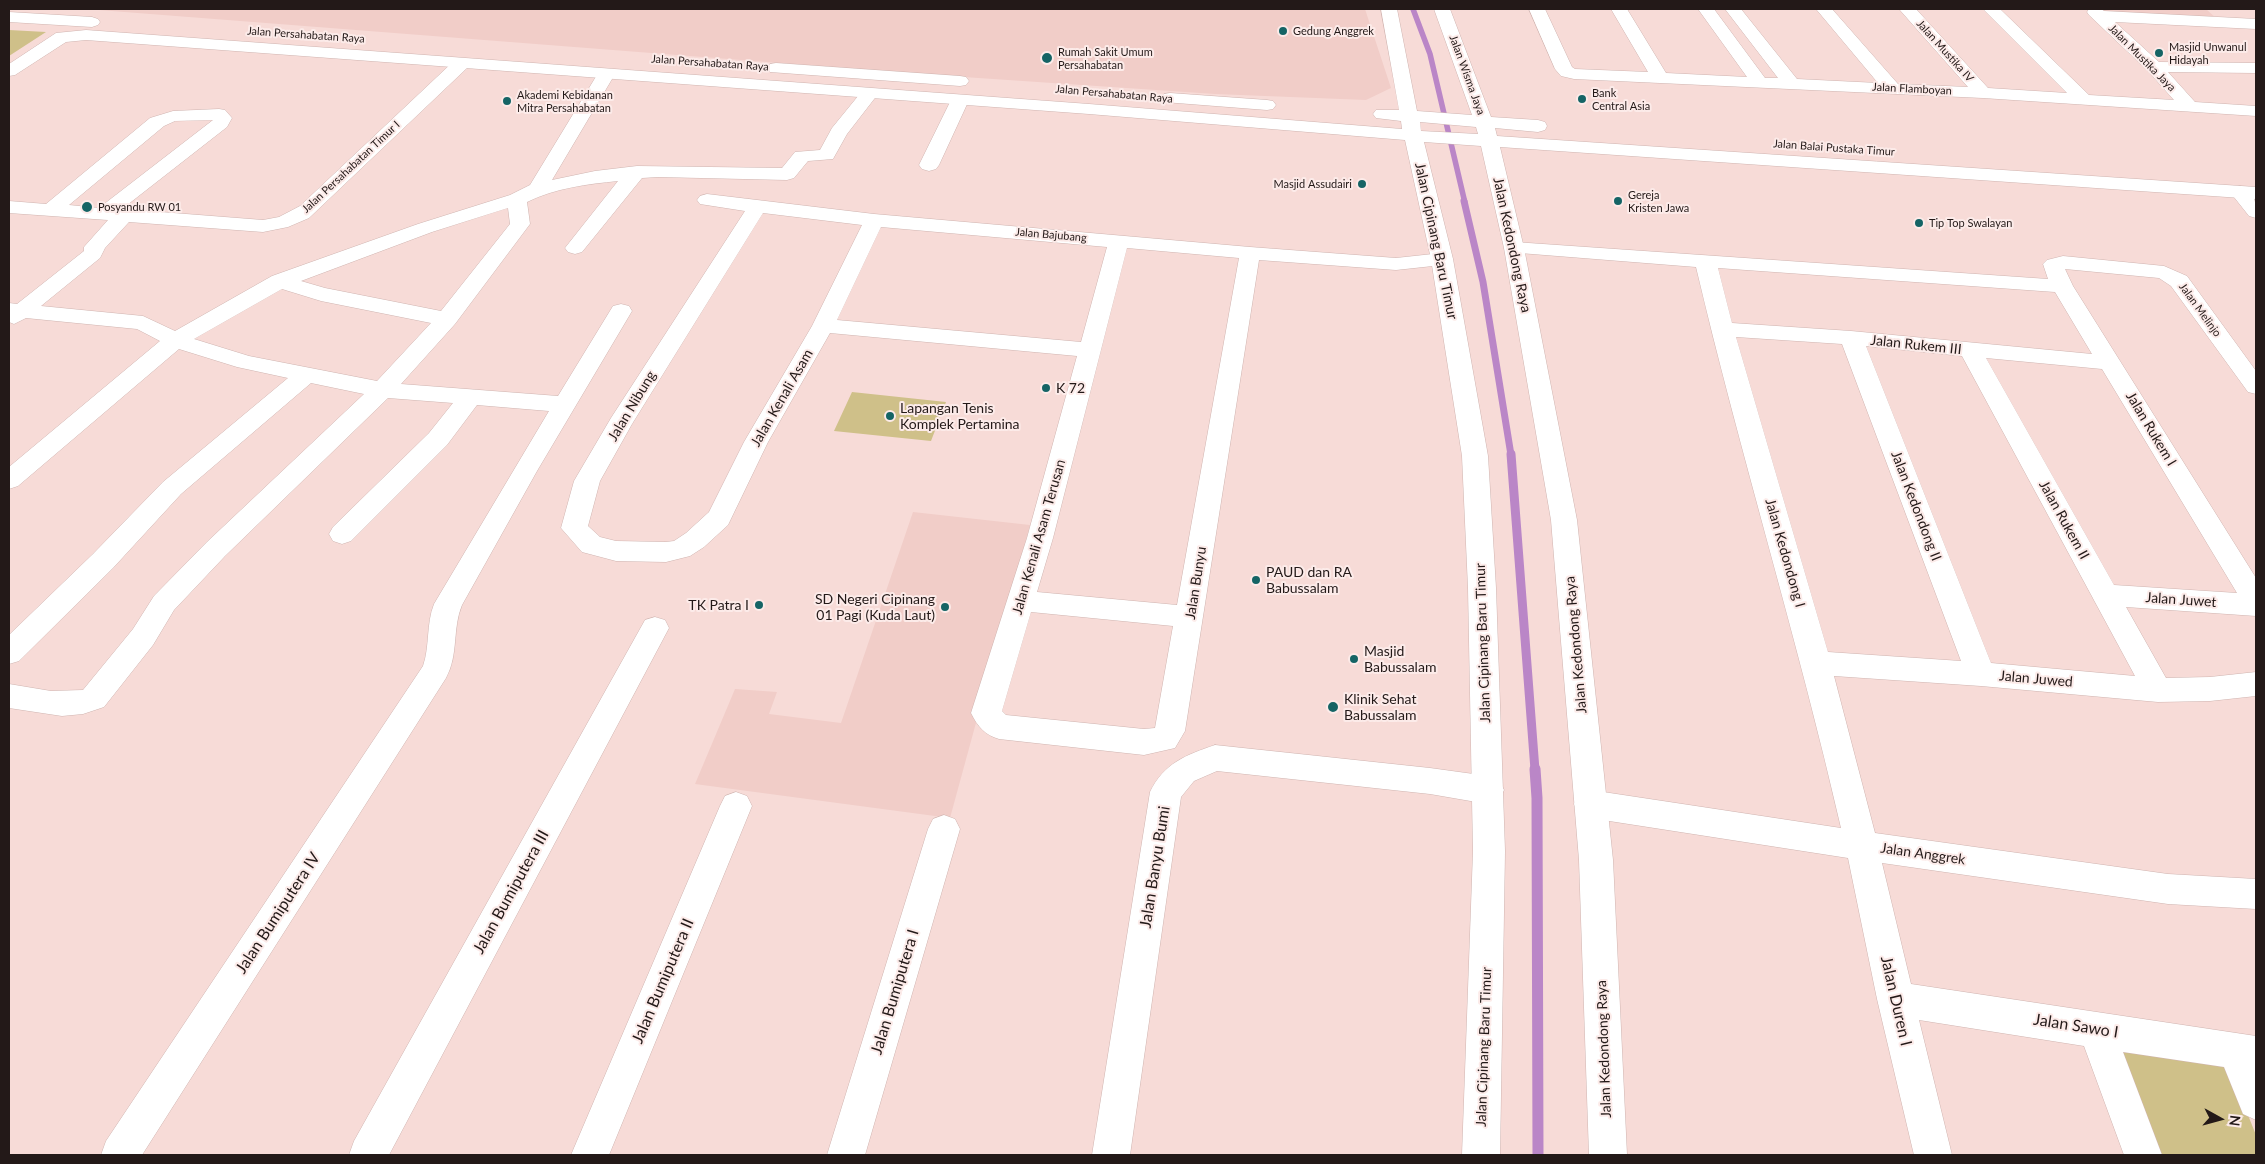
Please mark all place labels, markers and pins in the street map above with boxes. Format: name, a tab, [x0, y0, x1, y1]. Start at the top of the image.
place label: Gedung Anggrek	[1293, 24, 1374, 38]
marker: Gedung Anggrek	[1277, 25, 1289, 37]
place label: Masjid Unwanul Hidayah	[2169, 40, 2246, 66]
place label: Rumah Sakit Umum Persahabatan	[1058, 45, 1153, 71]
marker: Masjid Unwanul Hidayah	[2153, 47, 2165, 59]
marker: Rumah Sakit Umum Persahabatan	[1040, 51, 1054, 65]
place label: Bank Central Asia	[1592, 86, 1650, 112]
place label: Akademi Kebidanan Mitra Persahabatan	[517, 88, 613, 114]
marker: Bank Central Asia	[1576, 93, 1588, 105]
marker: Akademi Kebidanan Mitra Persahabatan	[501, 95, 513, 107]
place label: Masjid Assudairi	[1273, 177, 1352, 191]
marker: Masjid Assudairi	[1356, 178, 1368, 190]
place label: Gereja Kristen Jawa	[1628, 188, 1689, 214]
marker: Gereja Kristen Jawa	[1612, 195, 1624, 207]
marker: Posyandu RW 01	[80, 200, 94, 214]
place label: Posyandu RW 01	[98, 200, 181, 214]
place label: Tip Top Swalayan	[1929, 216, 2012, 230]
marker: Tip Top Swalayan	[1913, 217, 1925, 229]
place label: K 72	[1056, 380, 1085, 396]
marker: K 72	[1040, 382, 1052, 394]
place label: Lapangan Tenis Komplek Pertamina	[900, 400, 1020, 432]
marker: Lapangan Tenis Komplek Pertamina	[884, 410, 896, 422]
place label: PAUD dan RA Babussalam	[1266, 564, 1352, 596]
marker: PAUD dan RA Babussalam	[1250, 574, 1262, 586]
place label: SD Negeri Cipinang 01 Pagi (Kuda Laut)	[815, 591, 935, 624]
place label: TK Patra I	[688, 597, 749, 613]
marker: TK Patra I	[753, 599, 765, 611]
marker: SD Negeri Cipinang 01 Pagi (Kuda Laut)	[939, 601, 951, 613]
place label: Masjid Babussalam	[1364, 643, 1436, 676]
marker: Masjid Babussalam	[1348, 653, 1360, 665]
place label: Klinik Sehat Babussalam	[1344, 691, 1416, 724]
marker: Klinik Sehat Babussalam	[1326, 700, 1340, 714]

